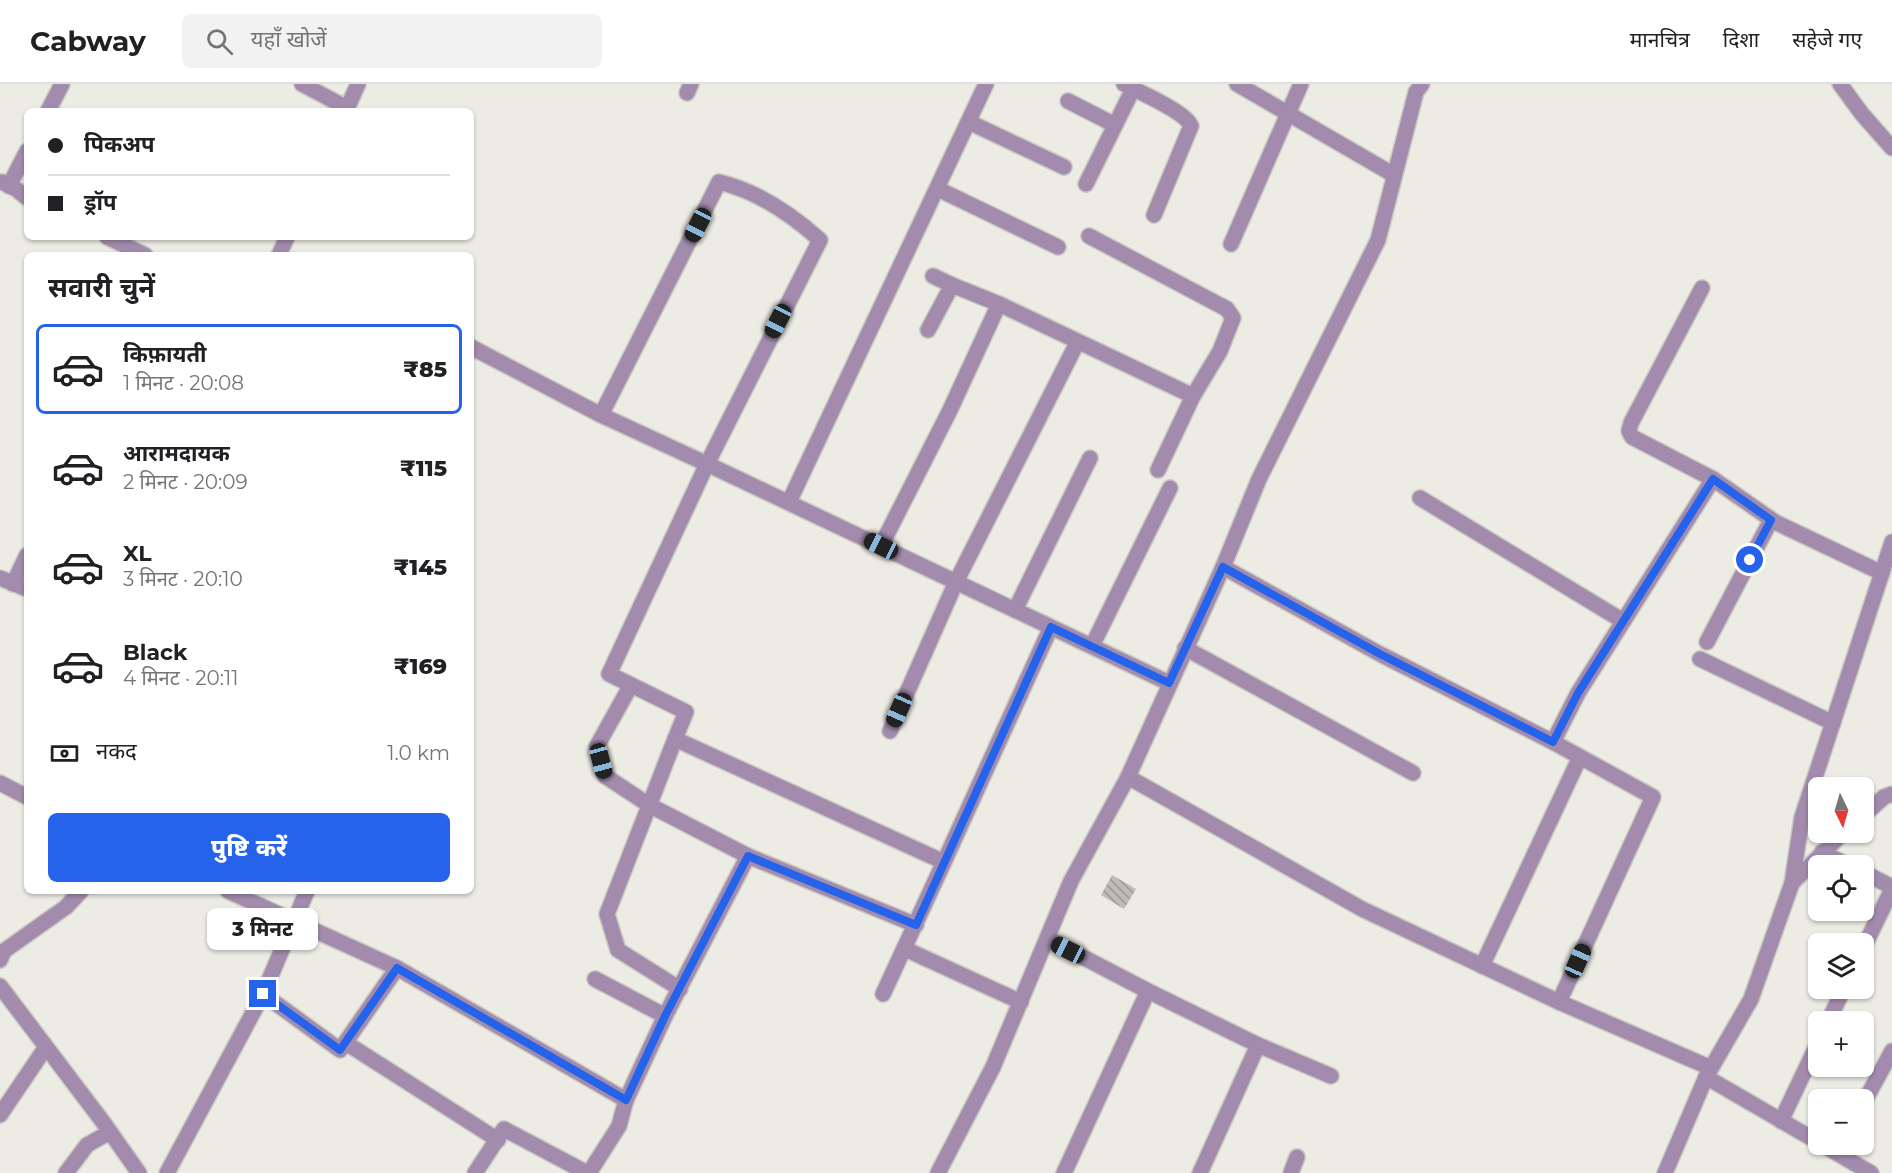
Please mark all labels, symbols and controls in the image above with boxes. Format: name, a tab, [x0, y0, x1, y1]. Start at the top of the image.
search box	[182, 14, 602, 68]
text: Cabway	[30, 24, 146, 58]
icon: search	[203, 25, 236, 58]
text: यहाँ खोजें	[251, 26, 327, 53]
text: मानचित्र	[1630, 27, 1690, 52]
text: दिशा	[1723, 27, 1759, 52]
text: सहेजे गए	[1792, 27, 1862, 52]
text: पिकअप	[84, 131, 155, 158]
text: ड्रॉप	[84, 189, 117, 216]
car	[682, 205, 714, 245]
text: सवारी चुनें	[48, 271, 155, 304]
car	[762, 301, 794, 341]
text: किफ़ायती	[123, 341, 207, 368]
icon: car	[51, 342, 105, 396]
text: ₹85	[403, 356, 447, 383]
text: 1 मिनट · 20:08	[123, 371, 244, 395]
text: आरामदायक	[123, 440, 230, 467]
icon: car	[51, 441, 105, 495]
text: ₹115	[400, 455, 447, 482]
text: 2 मिनट · 20:09	[123, 470, 248, 494]
car	[861, 530, 901, 562]
icon: car	[51, 540, 105, 594]
text: XL	[123, 540, 152, 567]
route start	[1736, 546, 1763, 573]
text: ₹145	[393, 554, 447, 581]
text: 3 मिनट · 20:10	[123, 567, 243, 591]
icon: car	[51, 639, 105, 693]
text: Black	[123, 639, 187, 666]
text: ₹169	[393, 653, 447, 680]
text: 4 मिनट · 20:11	[123, 666, 239, 690]
car	[883, 690, 915, 730]
icon: cash	[48, 737, 81, 770]
text: नकद	[96, 738, 137, 765]
text: 1.0 km	[387, 741, 450, 765]
car	[588, 741, 614, 781]
north arrow	[1808, 777, 1874, 843]
map controls	[1808, 777, 1874, 1155]
button: पुष्टि करें	[48, 813, 450, 882]
button: locate	[1808, 855, 1874, 921]
callout: 3 मिनट	[208, 907, 318, 949]
text: 3 मिनट	[232, 917, 293, 941]
button: layers	[1808, 933, 1874, 999]
car	[1048, 934, 1088, 966]
car	[1562, 941, 1594, 981]
route end	[249, 980, 276, 1007]
button: +	[1808, 1011, 1874, 1077]
button: −	[1808, 1089, 1874, 1155]

